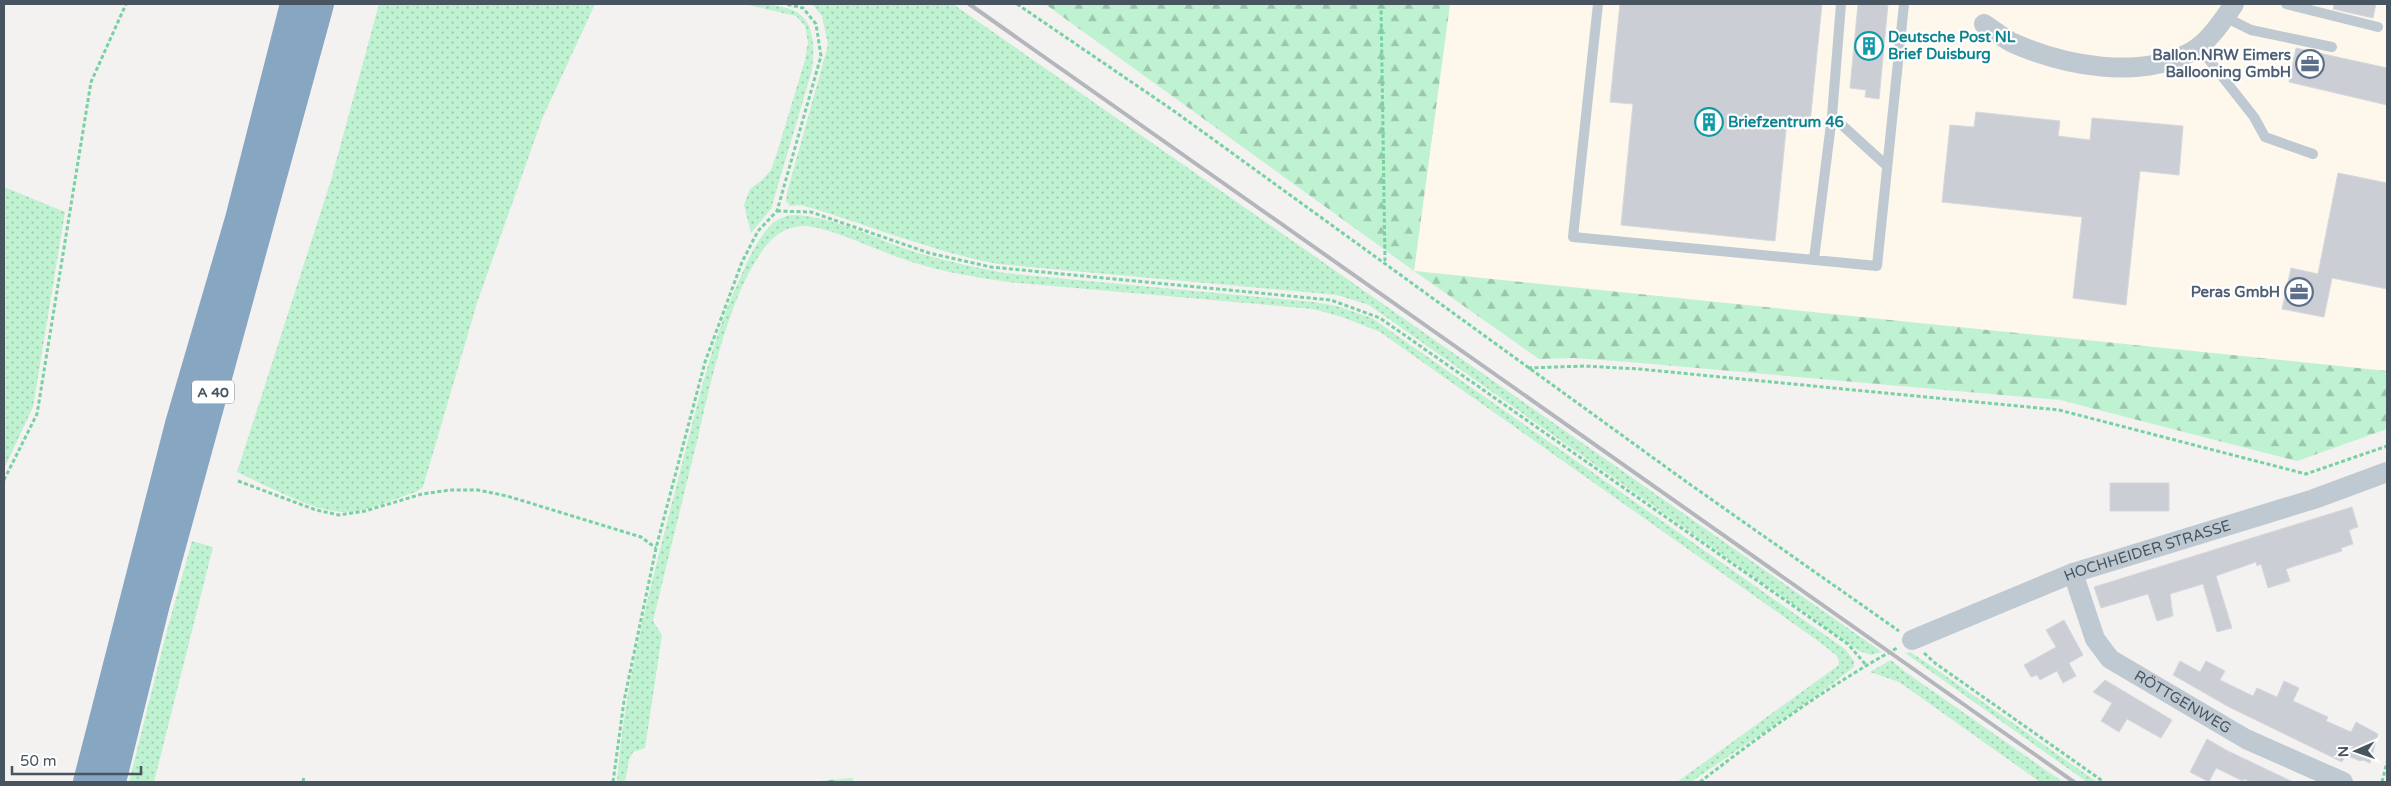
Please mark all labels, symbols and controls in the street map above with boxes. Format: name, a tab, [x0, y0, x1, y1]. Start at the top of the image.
place label: Deutsche Post NL Brief Duisburg	[1888, 28, 2016, 64]
building icon: Deutsche Post NL Brief Duisburg	[1854, 31, 1884, 61]
place label: Ballon.NRW Eimers Ballooning GmbH	[2152, 46, 2291, 82]
office icon: Ballon.NRW Eimers Ballooning GmbH	[2295, 49, 2325, 79]
building icon: Briefzentrum 46	[1694, 107, 1724, 137]
place label: Briefzentrum 46	[1728, 113, 1844, 131]
office icon: Peras GmbH	[2284, 277, 2314, 307]
place label: Peras GmbH	[2191, 283, 2280, 301]
road number: A 40	[192, 381, 234, 404]
street label: HOCHHEIDER STRASSE	[2061, 516, 2233, 585]
street label: RÖTTGENWEG	[2131, 666, 2234, 737]
north arrow	[2331, 726, 2381, 776]
scale bar	[12, 744, 141, 776]
text: N	[2335, 746, 2352, 757]
text: 50 m	[20, 752, 57, 770]

